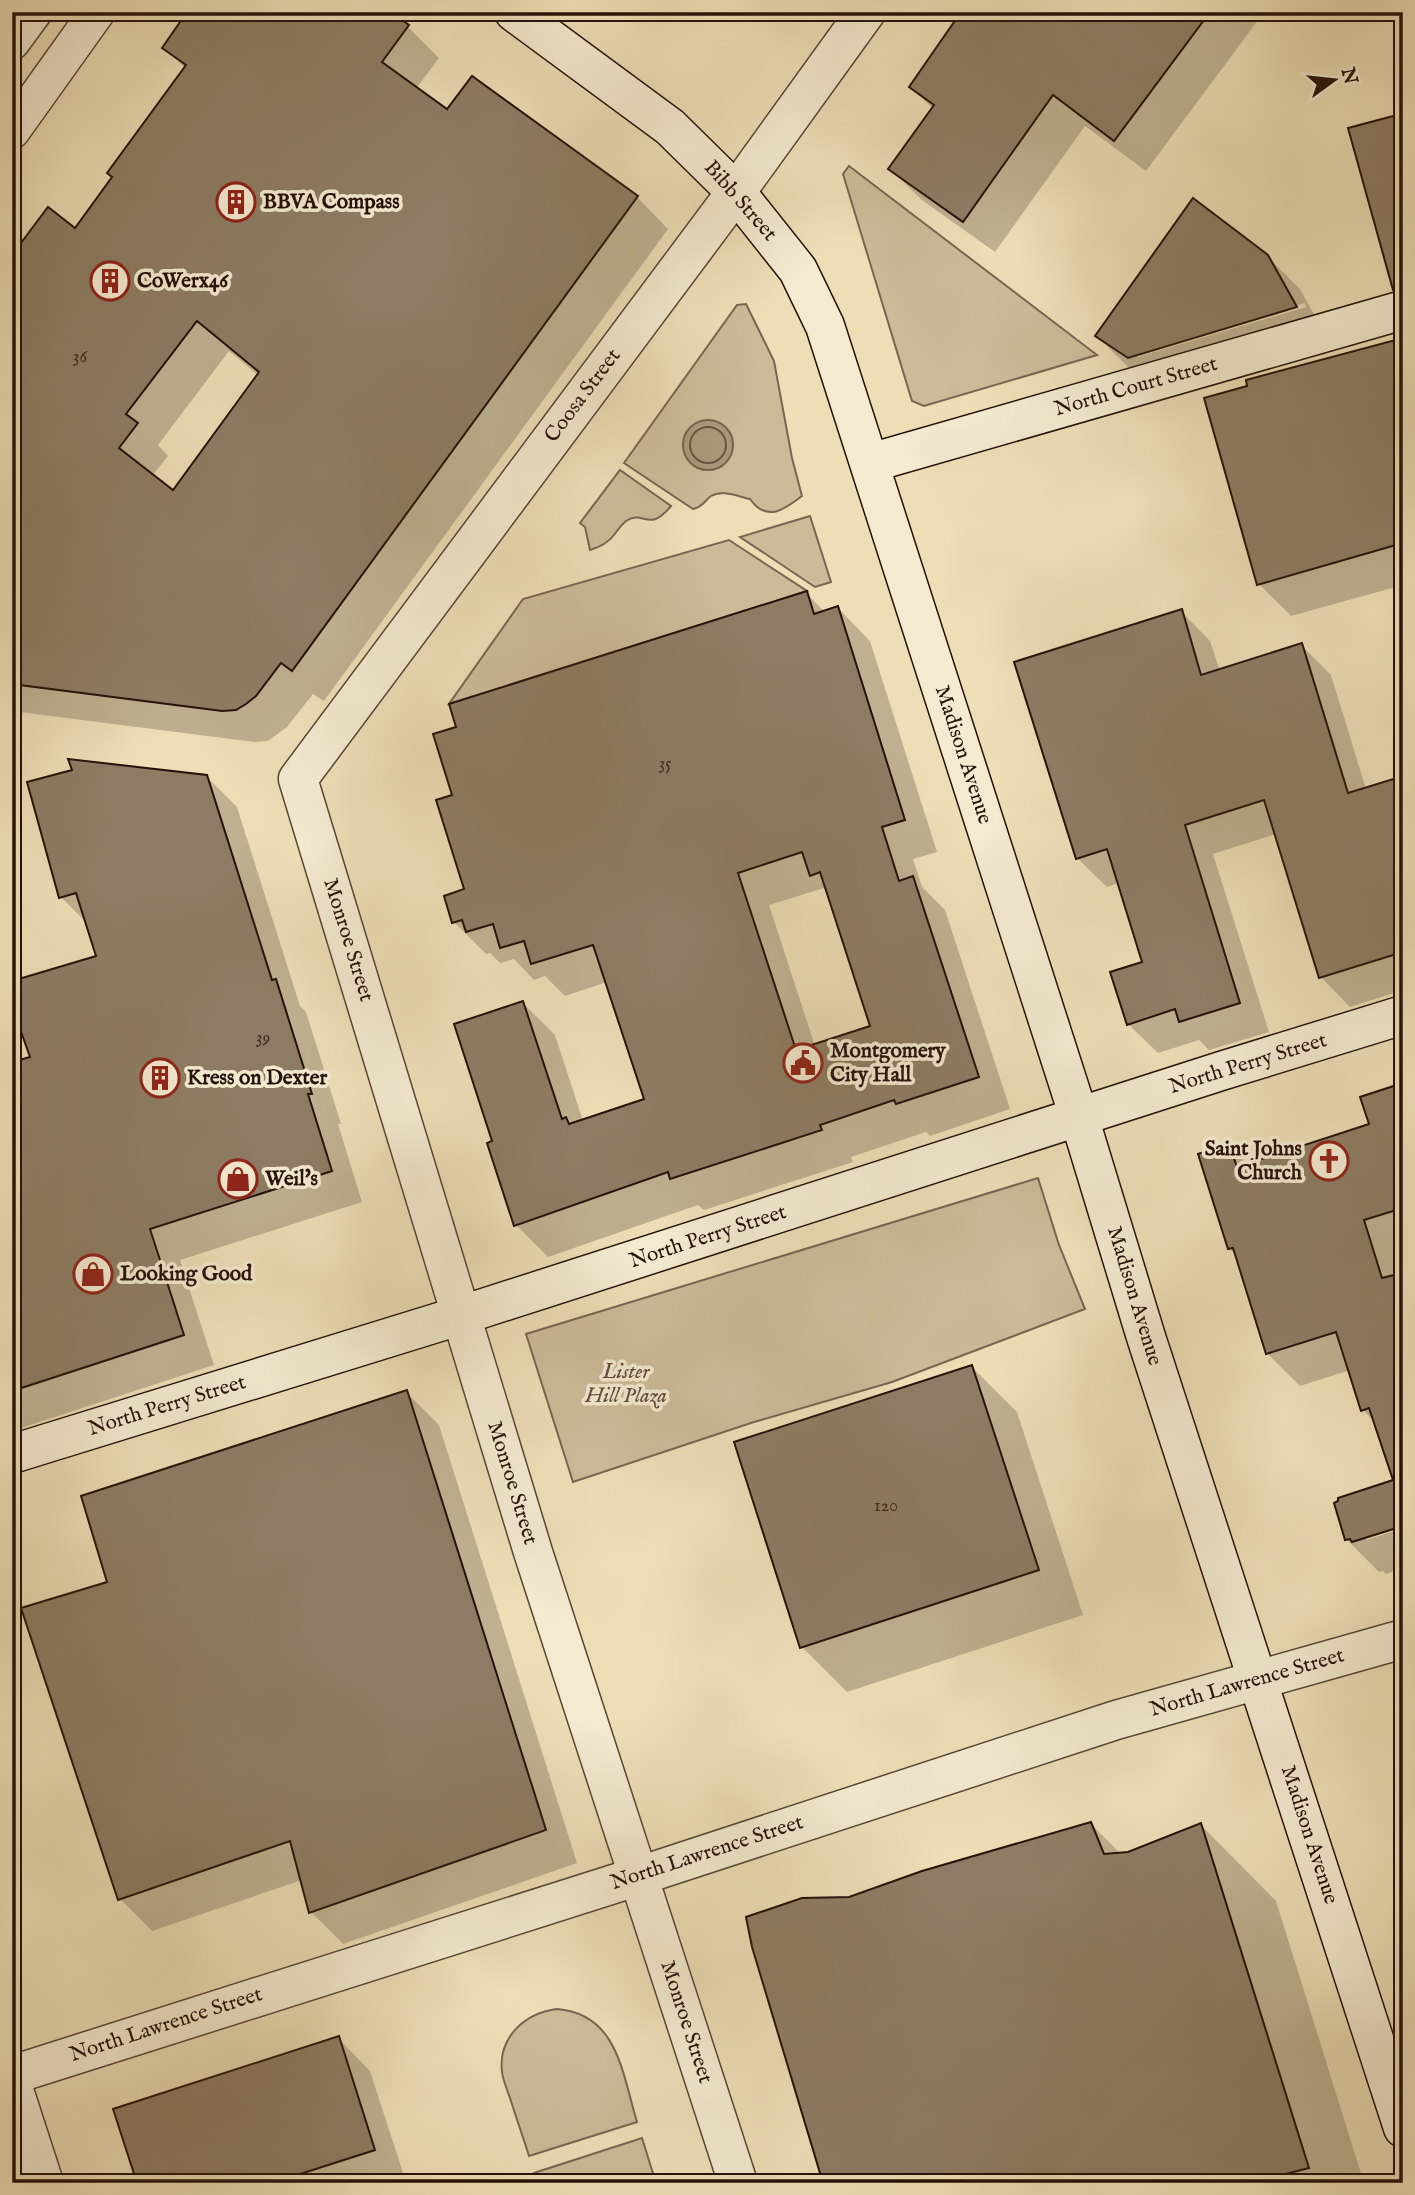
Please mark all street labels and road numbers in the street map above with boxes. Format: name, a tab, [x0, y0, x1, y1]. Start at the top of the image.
street label: Bibb Street	[697, 155, 783, 247]
street label: Coosa Street	[539, 344, 627, 448]
street label: North Court Street	[1051, 351, 1221, 423]
street label: Madison Avenue	[928, 682, 998, 828]
street label: Monroe Street	[316, 875, 380, 1005]
street label: North Perry Street	[1166, 1027, 1330, 1101]
street label: North Perry Street	[626, 1199, 790, 1275]
street label: Madison Avenue	[1100, 1223, 1168, 1369]
street label: North Perry Street	[85, 1369, 249, 1443]
street label: Monroe Street	[480, 1418, 544, 1548]
street label: North Lawrence Street	[1147, 1642, 1347, 1724]
street label: Madison Avenue	[1274, 1762, 1344, 1908]
street label: North Lawrence Street	[607, 1809, 807, 1897]
street label: Monroe Street	[653, 1957, 719, 2087]
street label: North Lawrence Street	[66, 1981, 266, 2069]

